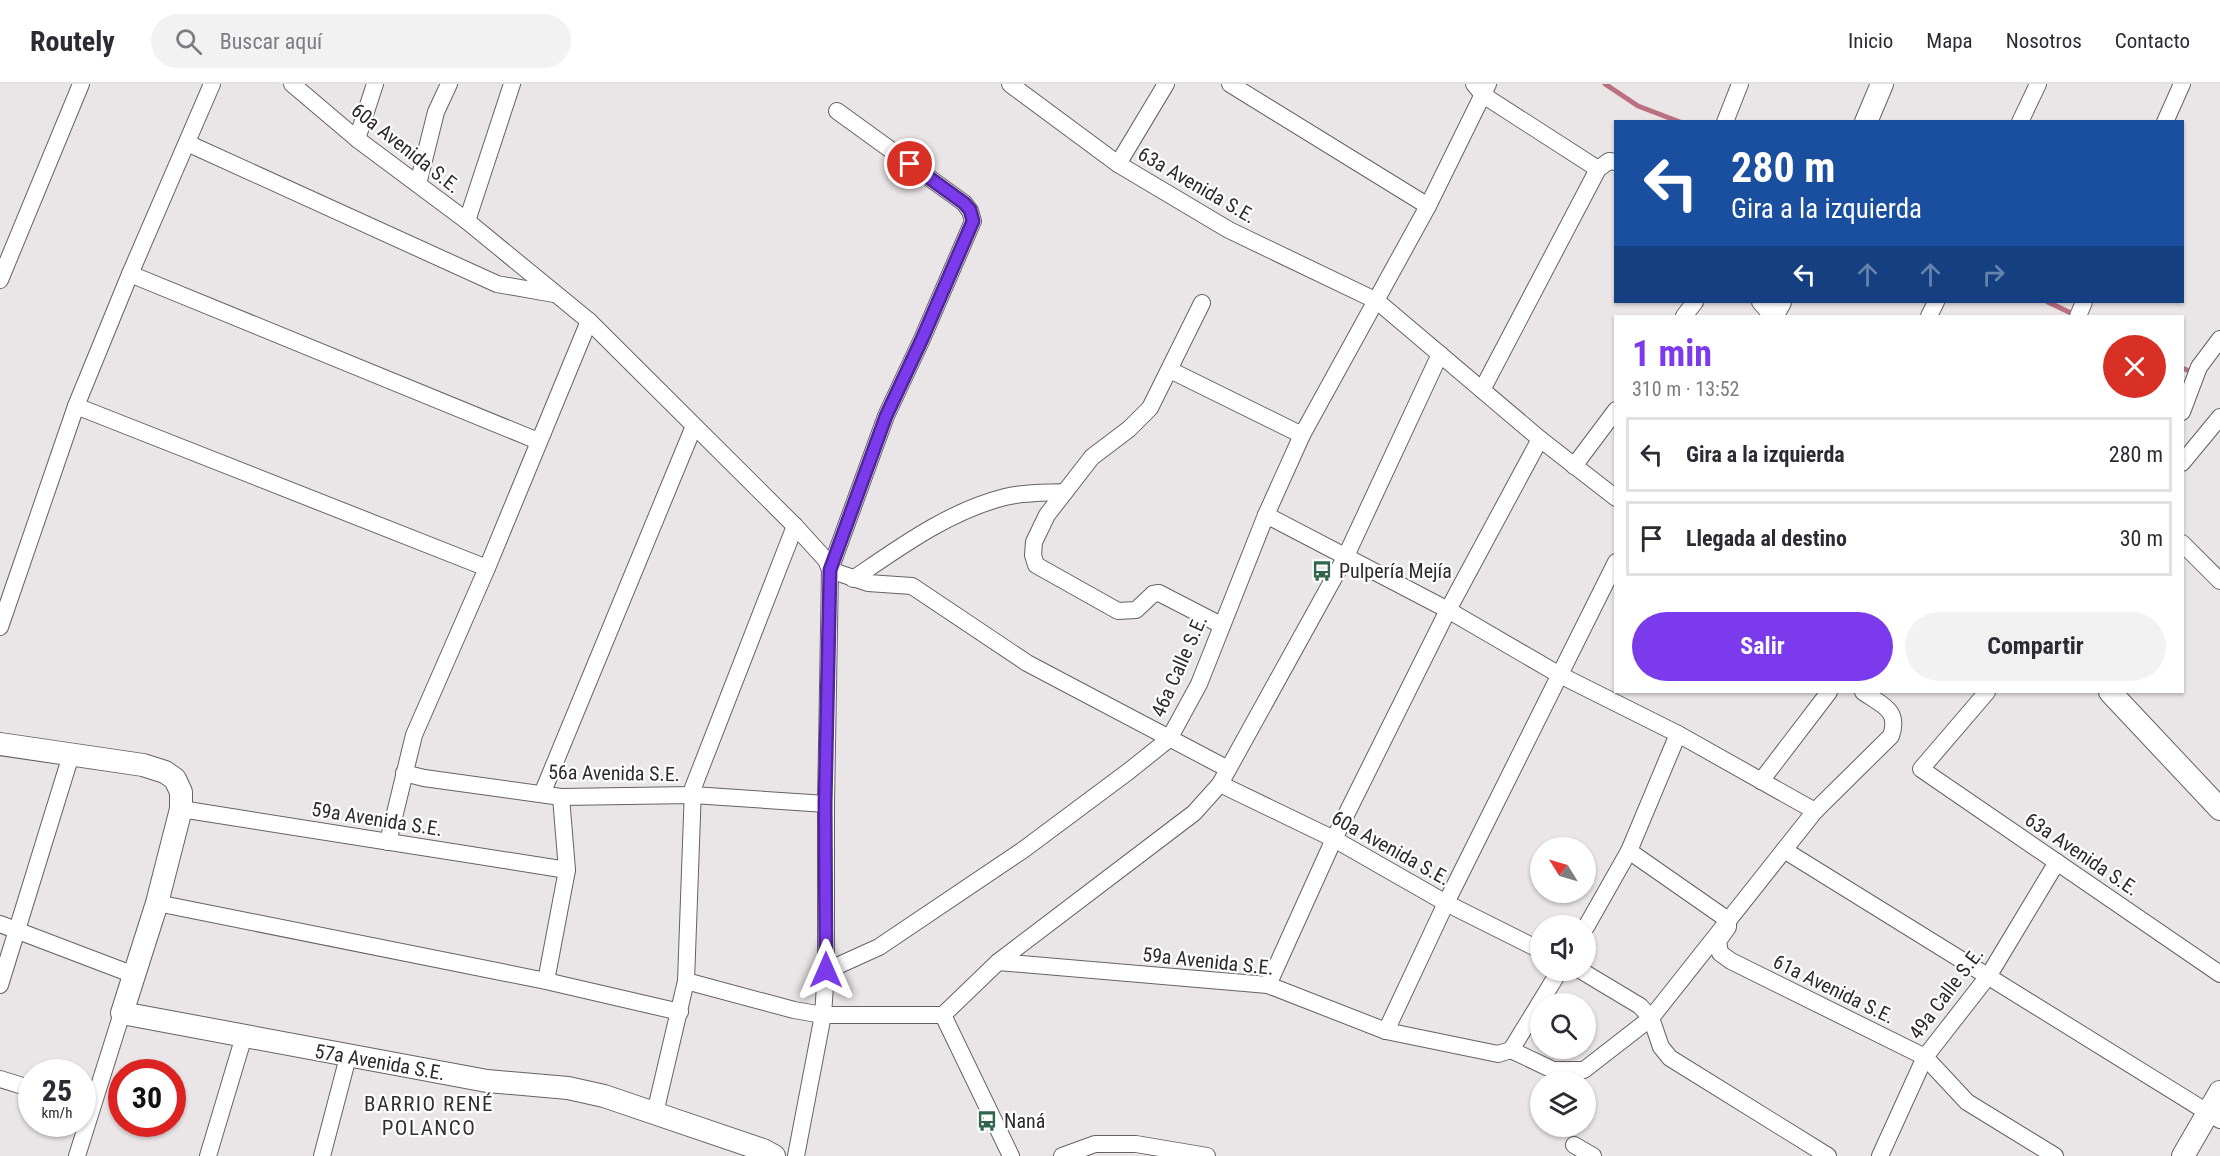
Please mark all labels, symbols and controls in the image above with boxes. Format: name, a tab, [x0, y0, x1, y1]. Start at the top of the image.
search box	[151, 14, 571, 68]
text: Routely	[30, 25, 115, 58]
icon: search	[172, 25, 205, 58]
text: Buscar aquí	[220, 29, 322, 54]
text: Inicio	[1848, 29, 1893, 53]
text: Mapa	[1926, 29, 1973, 53]
text: Nosotros	[2006, 29, 2082, 53]
text: Contacto	[2115, 29, 2190, 53]
street label: 60a Avenida S.E.	[347, 98, 465, 198]
pin	[884, 138, 935, 189]
street label: 63a Avenida S.E.	[1134, 142, 1260, 228]
text: 280 m	[1731, 143, 1836, 192]
icon: left	[1632, 144, 1710, 222]
icon: arrive	[893, 147, 926, 180]
text: Gira a la izquierda	[1731, 193, 1922, 225]
icon: left	[1788, 258, 1821, 291]
icon: ahead	[1851, 258, 1884, 291]
icon: ahead	[1914, 258, 1947, 291]
icon: right	[1977, 258, 2010, 291]
text: 1 min	[1632, 333, 1712, 375]
button: close	[2103, 335, 2166, 398]
text: 310 m · 13:52	[1632, 377, 1739, 401]
icon: left	[1635, 438, 1668, 471]
text: Gira a la izquierda	[1686, 442, 1845, 467]
text: 280 m	[2109, 442, 2163, 467]
icon: arrive	[1635, 522, 1668, 555]
text: Llegada al destino	[1686, 526, 1847, 551]
text: 30 m	[2120, 526, 2163, 551]
bus stop icon: Pulpería Mejía	[1310, 559, 1334, 583]
place label: Pulpería Mejía	[1339, 559, 1452, 583]
street label: 46a Calle S.E.	[1146, 611, 1212, 721]
button: Salir	[1632, 612, 1893, 681]
button: Compartir	[1905, 612, 2166, 681]
street label: 56a Avenida S.E.	[548, 760, 680, 786]
street label: 59a Avenida S.E.	[310, 797, 444, 841]
street label: 60a Avenida S.E.	[1327, 806, 1455, 890]
street label: 63a Avenida S.E.	[2021, 807, 2143, 901]
north arrow	[1530, 837, 1596, 903]
map controls	[1530, 837, 1596, 1137]
button: sound	[1530, 915, 1596, 981]
position arrow	[794, 938, 858, 1002]
street label: 59a Avenida S.E.	[1141, 942, 1275, 980]
street label: 49a Calle S.E.	[1904, 942, 1988, 1044]
street label: 61a Avenida S.E.	[1769, 949, 1899, 1029]
button: search	[1530, 993, 1596, 1059]
street label: 57a Avenida S.E.	[313, 1039, 447, 1085]
speed limit sign: 30	[108, 1059, 186, 1137]
button: layers	[1530, 1071, 1596, 1137]
text: 25	[42, 1073, 72, 1108]
district label: BARRIO RENÉ POLANCO	[364, 1092, 494, 1140]
text: km/h	[42, 1104, 72, 1122]
bus stop icon: Naná	[975, 1109, 999, 1133]
place label: Naná	[1004, 1109, 1045, 1133]

